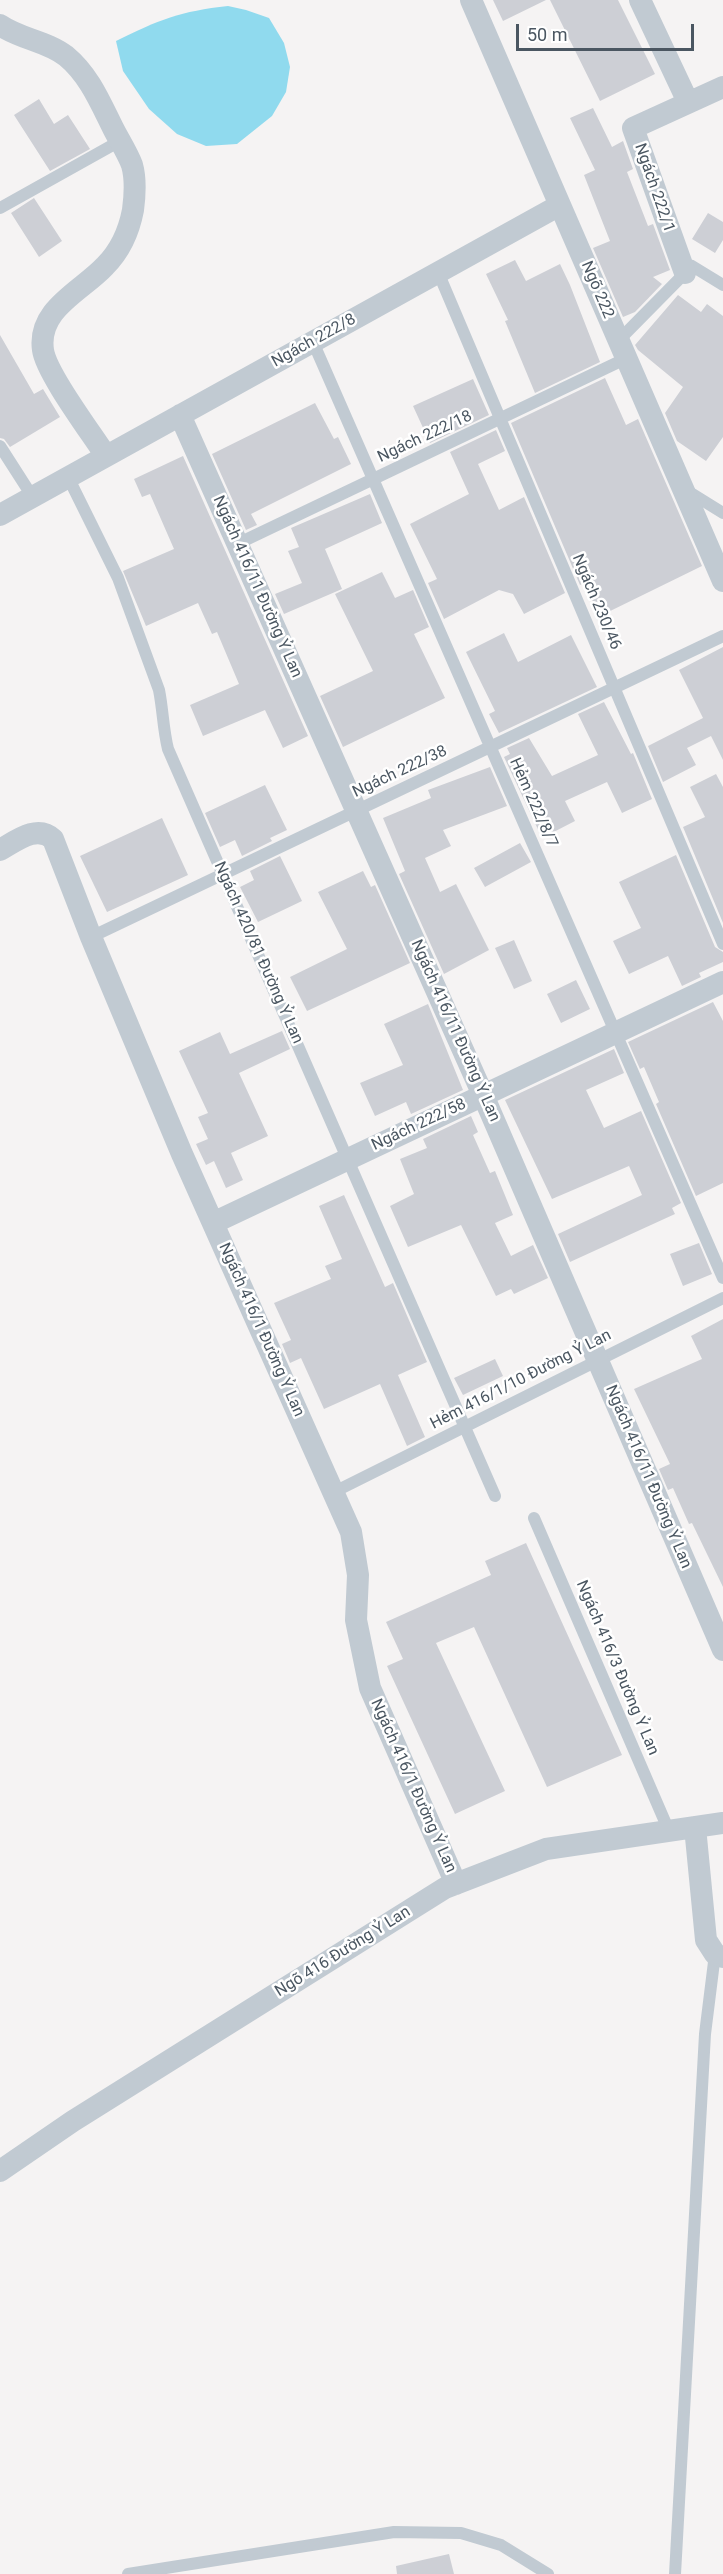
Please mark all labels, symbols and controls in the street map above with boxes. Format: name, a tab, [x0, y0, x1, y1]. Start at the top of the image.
scale bar	[519, 12, 698, 50]
text: 50 m	[527, 24, 567, 45]
street label: Ngách 222/1	[630, 141, 678, 235]
street label: Ngõ 222	[576, 258, 618, 322]
street label: Ngách 222/8	[269, 310, 359, 372]
street label: Ngách 222/18	[375, 407, 475, 467]
street label: Ngách 416/11 Đường Ỷ Lan	[208, 493, 306, 681]
street label: Ngách 230/46	[567, 551, 625, 653]
street label: Ngách 222/38	[350, 742, 450, 802]
street label: Hẻm 222/8/7	[505, 755, 561, 851]
street label: Ngách 420/81 Đường Ỷ Lan	[209, 859, 307, 1047]
street label: Ngách 416/11 Đường Ỷ Lan	[406, 937, 504, 1125]
street label: Ngách 222/58	[369, 1095, 469, 1155]
street label: Ngách 416/1 Đường Ỷ Lan	[214, 1240, 308, 1420]
street label: Hẻm 416/1/10 Đường Ỷ Lan	[427, 1326, 615, 1434]
street label: Ngách 416/11 Đường Ỷ Lan	[601, 1383, 695, 1571]
street label: Ngách 416/3 Đường Ỷ Lan	[571, 1578, 663, 1758]
street label: Ngách 416/1 Đường Ỷ Lan	[366, 1696, 460, 1876]
street label: Ngõ 416 Đường Ỷ Lan	[272, 1903, 414, 2001]

